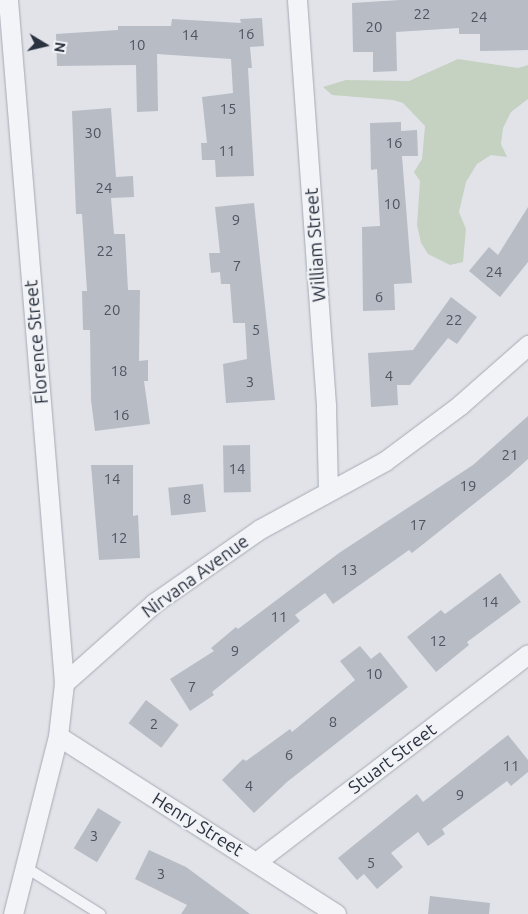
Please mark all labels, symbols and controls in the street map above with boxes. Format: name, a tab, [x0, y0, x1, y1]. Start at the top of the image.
house number: 22	[414, 5, 430, 23]
house number: 24	[471, 8, 487, 26]
house number: 20	[366, 18, 382, 36]
north arrow	[20, 20, 70, 70]
house number: 16	[238, 25, 254, 43]
house number: 14	[182, 26, 198, 44]
house number: 10	[129, 36, 145, 54]
text: N	[51, 41, 69, 54]
house number: 15	[220, 100, 236, 118]
house number: 30	[85, 124, 101, 142]
house number: 16	[386, 134, 402, 152]
house number: 11	[219, 142, 235, 160]
house number: 24	[96, 179, 112, 197]
street label: William Street	[300, 187, 330, 303]
house number: 10	[384, 195, 400, 213]
house number: 9	[232, 211, 240, 229]
house number: 22	[97, 242, 113, 260]
house number: 7	[233, 257, 241, 275]
house number: 24	[486, 263, 502, 281]
street label: Florence Street	[20, 279, 52, 405]
house number: 6	[375, 288, 383, 306]
house number: 20	[104, 301, 120, 319]
house number: 22	[446, 311, 462, 329]
house number: 5	[252, 321, 260, 339]
house number: 18	[111, 362, 127, 380]
house number: 4	[385, 367, 393, 385]
house number: 3	[246, 373, 254, 391]
house number: 16	[113, 406, 129, 424]
house number: 21	[502, 446, 518, 464]
house number: 14	[229, 460, 245, 478]
house number: 14	[104, 470, 120, 488]
house number: 19	[460, 477, 476, 495]
house number: 8	[183, 490, 191, 508]
house number: 17	[410, 516, 426, 534]
house number: 12	[111, 529, 127, 547]
street label: Nirvana Avenue	[137, 530, 253, 622]
house number: 13	[341, 561, 357, 579]
house number: 14	[482, 593, 498, 611]
house number: 11	[271, 608, 287, 626]
house number: 12	[430, 632, 446, 650]
house number: 9	[231, 642, 239, 660]
house number: 10	[366, 665, 382, 683]
house number: 7	[188, 678, 196, 696]
house number: 8	[329, 713, 337, 731]
house number: 2	[150, 715, 158, 733]
street label: Stuart Street	[344, 718, 440, 798]
house number: 6	[285, 746, 293, 764]
house number: 11	[503, 757, 519, 775]
house number: 4	[245, 777, 253, 795]
house number: 9	[456, 786, 464, 804]
street label: Henry Street	[149, 788, 247, 860]
house number: 3	[90, 827, 98, 845]
house number: 5	[367, 854, 375, 872]
house number: 3	[157, 865, 165, 883]

